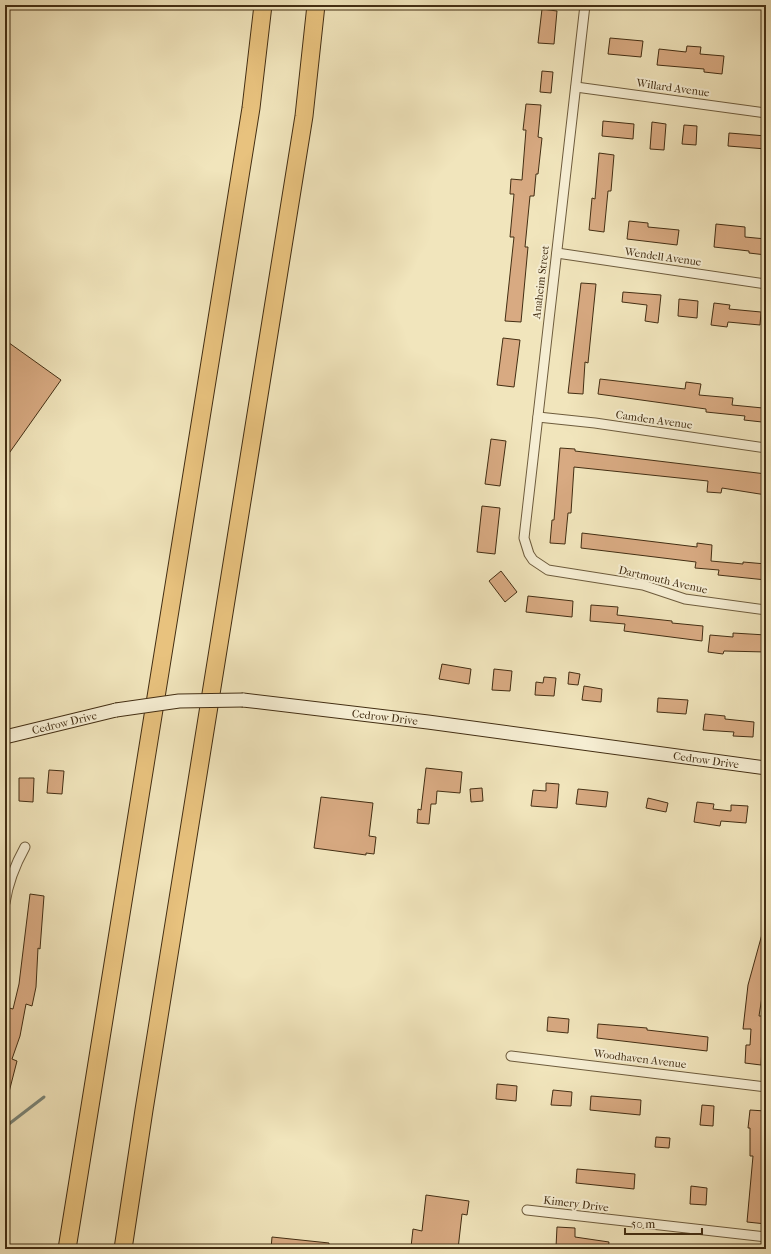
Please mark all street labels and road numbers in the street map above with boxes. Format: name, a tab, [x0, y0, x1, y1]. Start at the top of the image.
street label: Willard Avenue	[635, 76, 711, 100]
street label: Anaheim Street	[530, 244, 552, 320]
street label: Wendell Avenue	[623, 245, 703, 269]
street label: Camden Avenue	[615, 408, 694, 432]
street label: Dartmouth Avenue	[617, 563, 709, 597]
street label: Cedrow Drive	[351, 707, 419, 727]
street label: Cedrow Drive	[31, 708, 99, 737]
street label: Cedrow Drive	[672, 749, 740, 771]
street label: Woodhaven Avenue	[592, 1047, 688, 1071]
street label: Kimery Drive	[543, 1194, 610, 1215]

